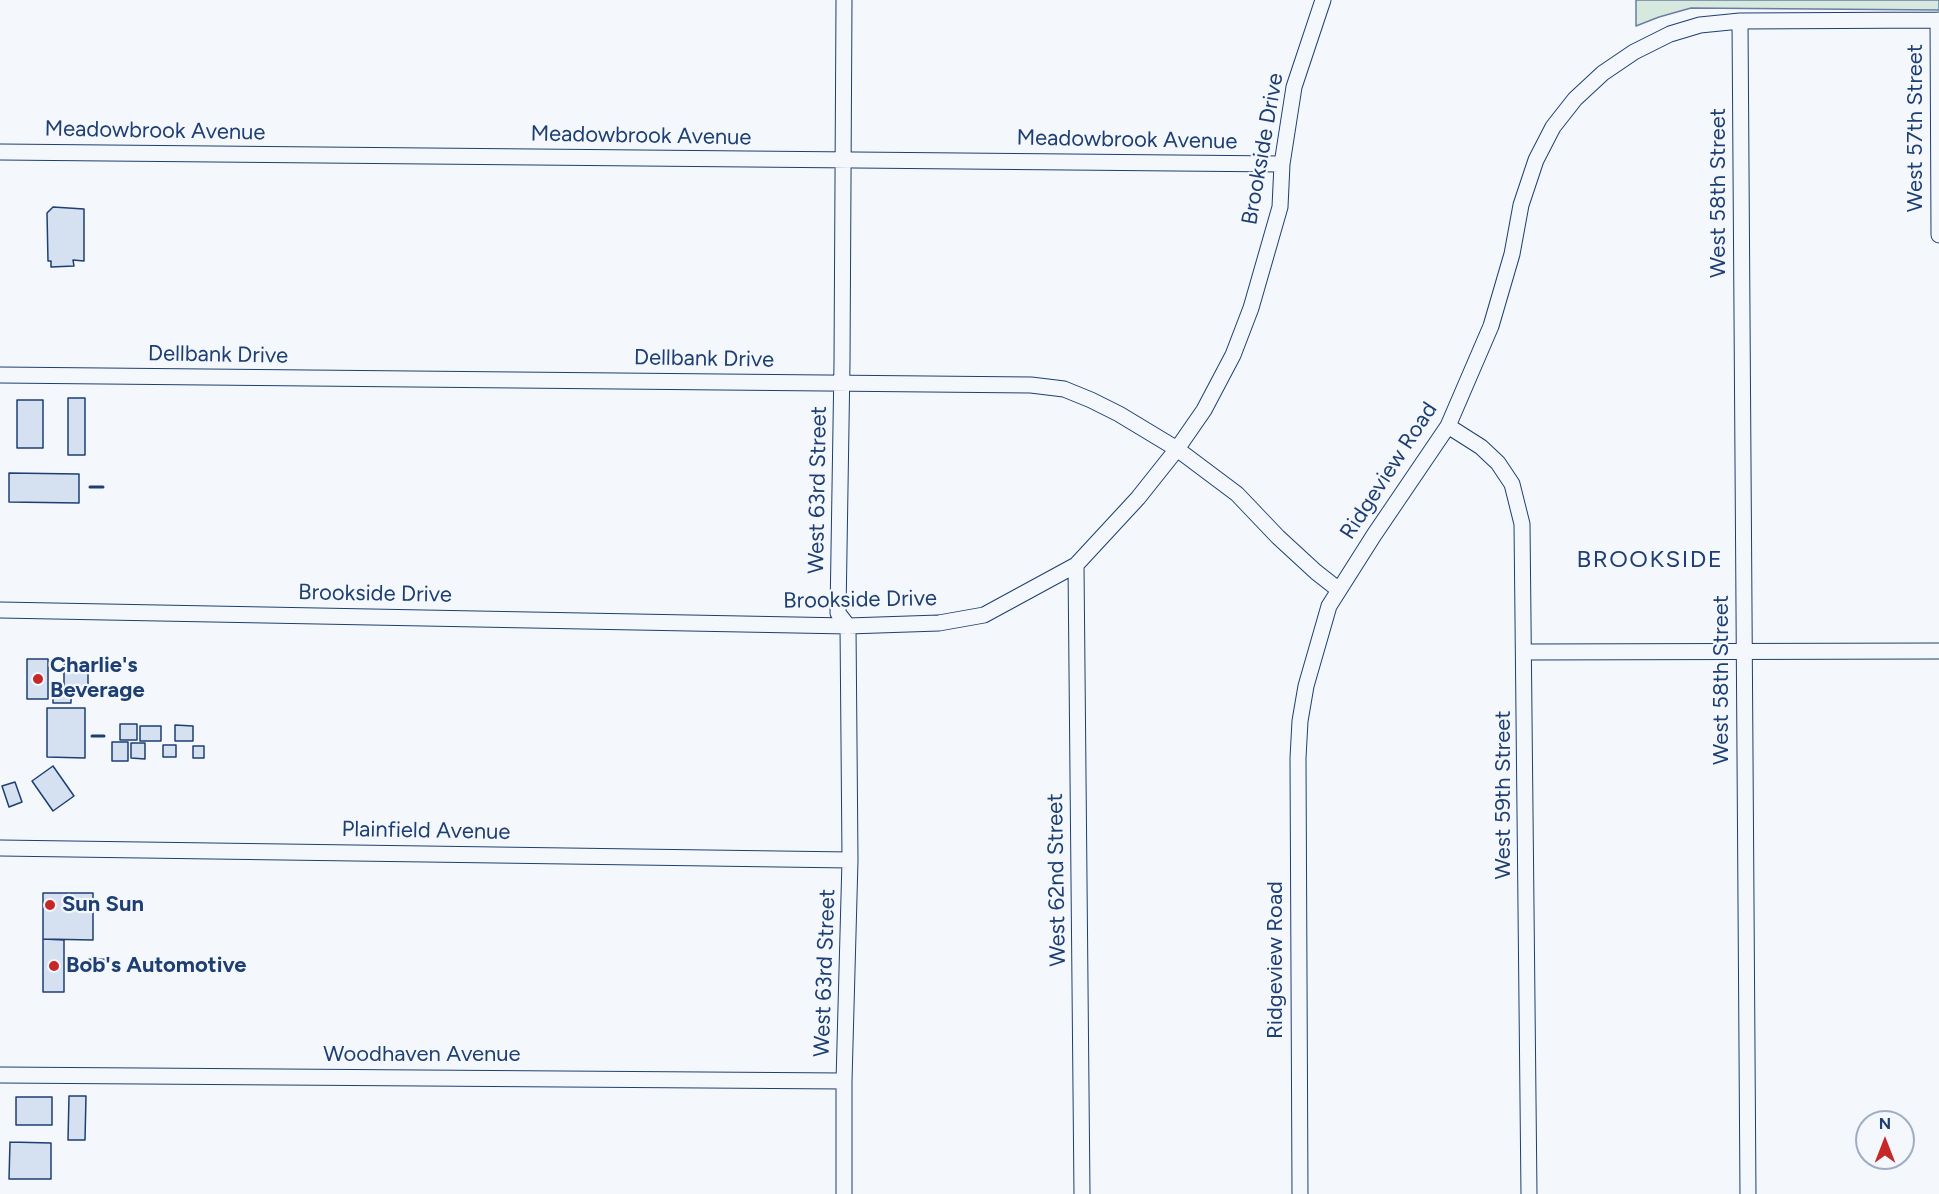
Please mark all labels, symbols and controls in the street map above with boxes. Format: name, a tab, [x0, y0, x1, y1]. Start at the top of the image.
street label: West 57th Street	[1903, 44, 1929, 212]
street label: Brookside Drive	[1237, 71, 1289, 227]
street label: West 58th Street	[1706, 108, 1732, 278]
street label: Meadowbrook Avenue	[44, 116, 266, 146]
street label: Meadowbrook Avenue	[530, 121, 752, 151]
street label: Meadowbrook Avenue	[1016, 125, 1238, 155]
street label: Dellbank Drive	[148, 341, 288, 369]
street label: Dellbank Drive	[634, 345, 774, 373]
street label: Ridgeview Road	[1335, 398, 1443, 544]
street label: West 63rd Street	[803, 406, 833, 574]
district label: BROOKSIDE	[1576, 546, 1724, 574]
street label: Brookside Drive	[298, 579, 452, 609]
street label: Brookside Drive	[783, 585, 937, 615]
street label: West 58th Street	[1709, 595, 1735, 765]
place label: Charlie's Beverage	[50, 653, 145, 704]
marker: Charlie's Beverage	[31, 672, 45, 686]
street label: West 59th Street	[1491, 711, 1517, 879]
street label: West 62nd Street	[1042, 793, 1072, 967]
street label: Plainfield Avenue	[341, 816, 511, 846]
street label: Ridgeview Road	[1263, 881, 1289, 1039]
street label: West 63rd Street	[809, 889, 841, 1057]
place label: Sun Sun	[62, 892, 144, 918]
marker: Sun Sun	[43, 898, 57, 912]
place label: Bob's Automotive	[66, 953, 247, 979]
marker: Bob's Automotive	[47, 959, 61, 973]
street label: Woodhaven Avenue	[323, 1042, 521, 1068]
north arrow	[1855, 1110, 1915, 1170]
text: N	[1879, 1114, 1891, 1133]

